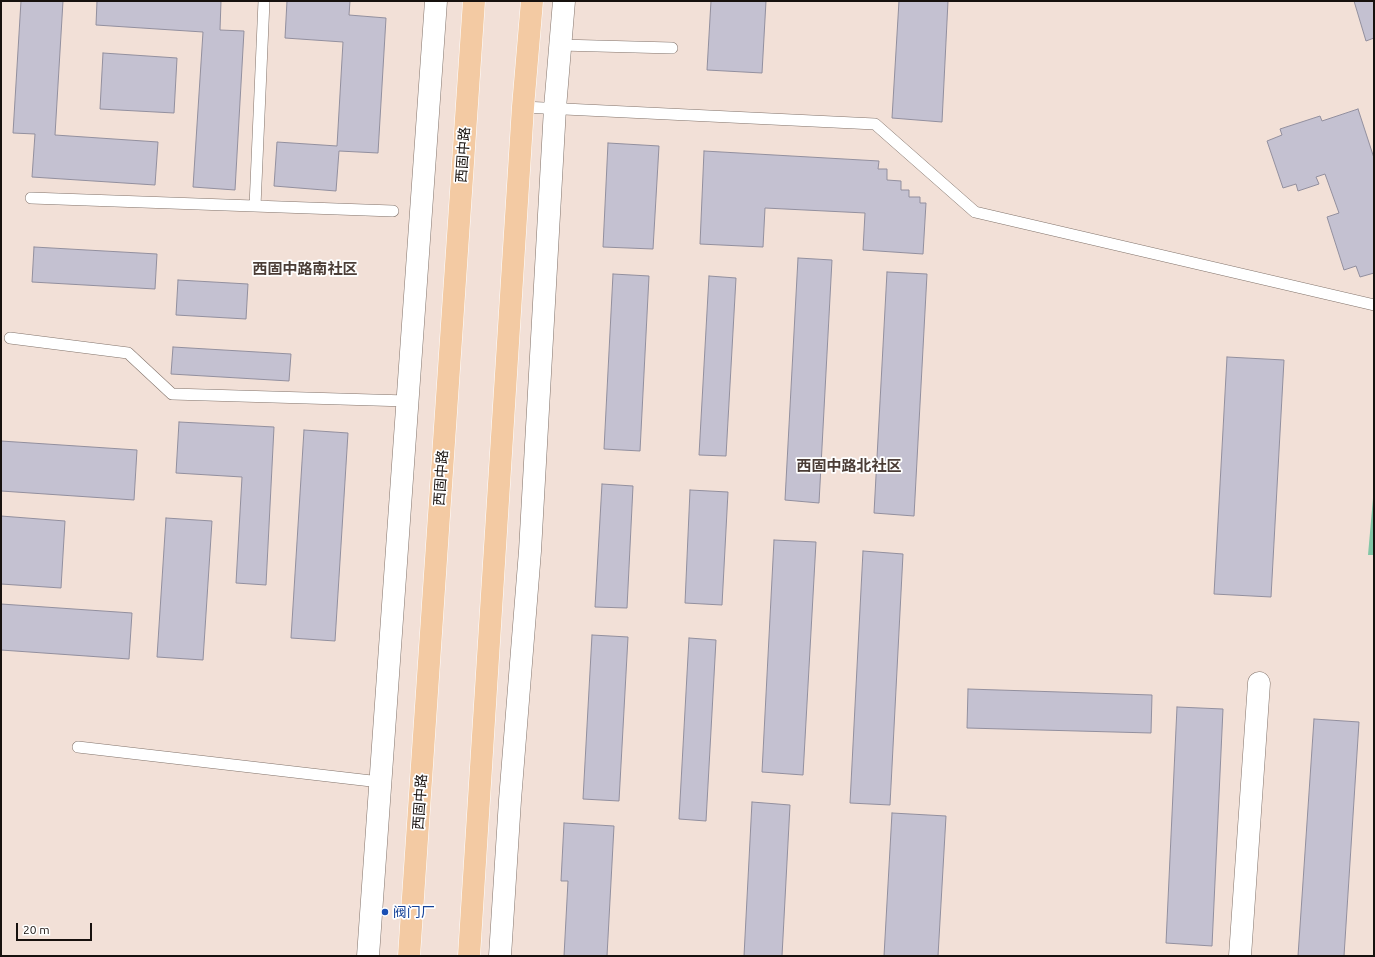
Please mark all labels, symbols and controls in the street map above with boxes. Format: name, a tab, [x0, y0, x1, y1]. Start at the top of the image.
street label: 西固中路	[453, 126, 473, 184]
district label: 西固中路南社区	[253, 260, 357, 278]
street label: 西固中路	[431, 449, 451, 507]
district label: 西固中路北社区	[797, 457, 901, 475]
street label: 西固中路	[410, 773, 430, 831]
place label: 阀门厂	[393, 904, 435, 920]
marker: 阀门厂	[380, 907, 390, 917]
scale bar	[18, 915, 94, 941]
text: 20 m	[23, 923, 50, 936]

